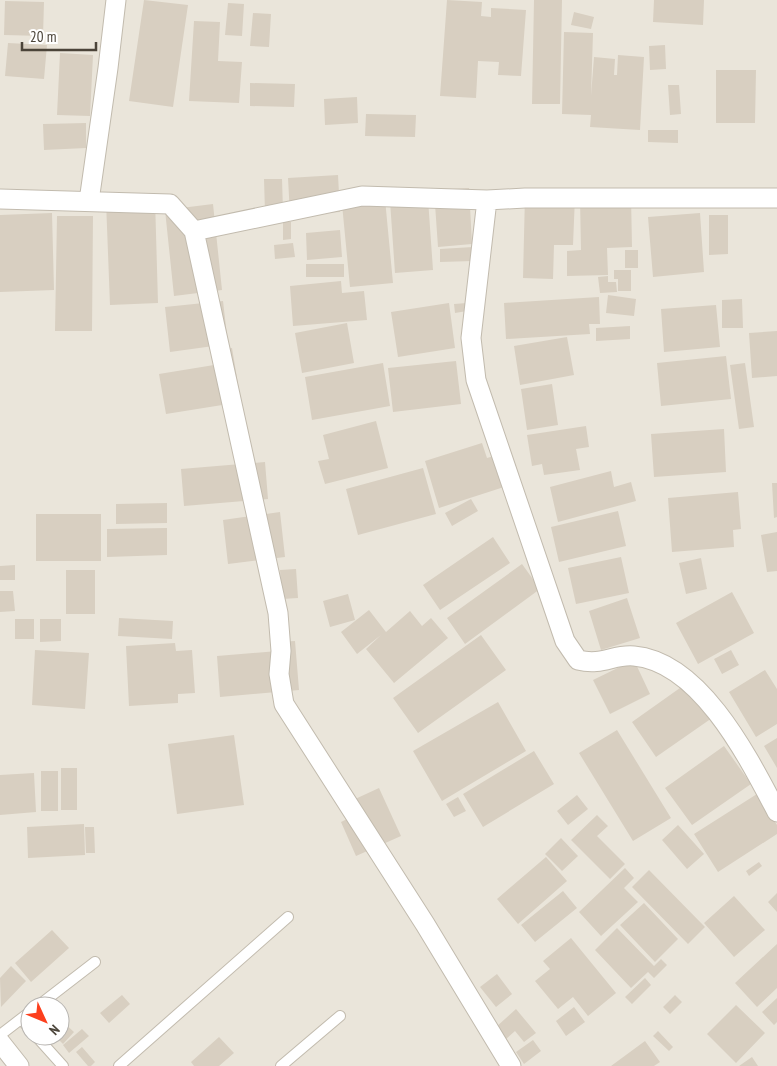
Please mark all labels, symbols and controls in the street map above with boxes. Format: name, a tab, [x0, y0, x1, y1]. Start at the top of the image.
scale bar	[22, 20, 96, 52]
text: 20 m	[30, 27, 56, 46]
north arrow	[20, 996, 70, 1046]
text: N	[45, 1021, 63, 1039]

